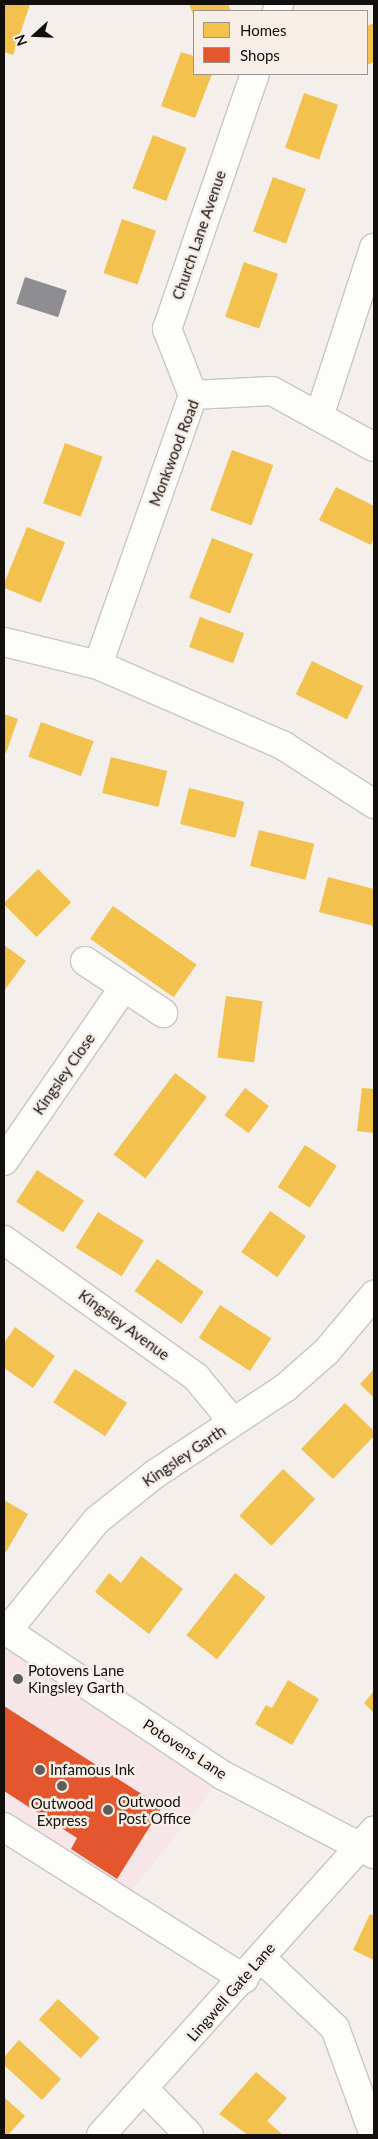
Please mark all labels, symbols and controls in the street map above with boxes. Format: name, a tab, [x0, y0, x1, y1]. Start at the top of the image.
north arrow	[10, 10, 60, 60]
legend	[193, 10, 368, 75]
text: Homes	[240, 21, 286, 39]
text: N	[11, 32, 30, 48]
text: Shops	[240, 46, 280, 64]
street label: Church Lane Avenue	[168, 168, 230, 302]
street label: Monkwood Road	[145, 397, 203, 509]
street label: Kingsley Close	[29, 1030, 99, 1118]
street label: Kingsley Avenue	[75, 1286, 173, 1364]
street label: Kingsley Garth	[139, 1422, 229, 1490]
place label: Potovens Lane Kingsley Garth	[28, 1661, 125, 1696]
marker: Potovens Lane Kingsley Garth	[12, 1673, 24, 1685]
street label: Potovens Lane	[140, 1715, 230, 1783]
place label: Infamous Ink	[50, 1761, 135, 1779]
marker: Infamous Ink	[34, 1764, 46, 1776]
marker: Outwood Express	[56, 1780, 68, 1792]
place label: Outwood Post Office	[118, 1792, 191, 1827]
place label: Outwood Express	[31, 1794, 93, 1829]
marker: Outwood Post Office	[102, 1804, 114, 1816]
street label: Lingwell Gate Lane	[183, 1939, 279, 2045]

